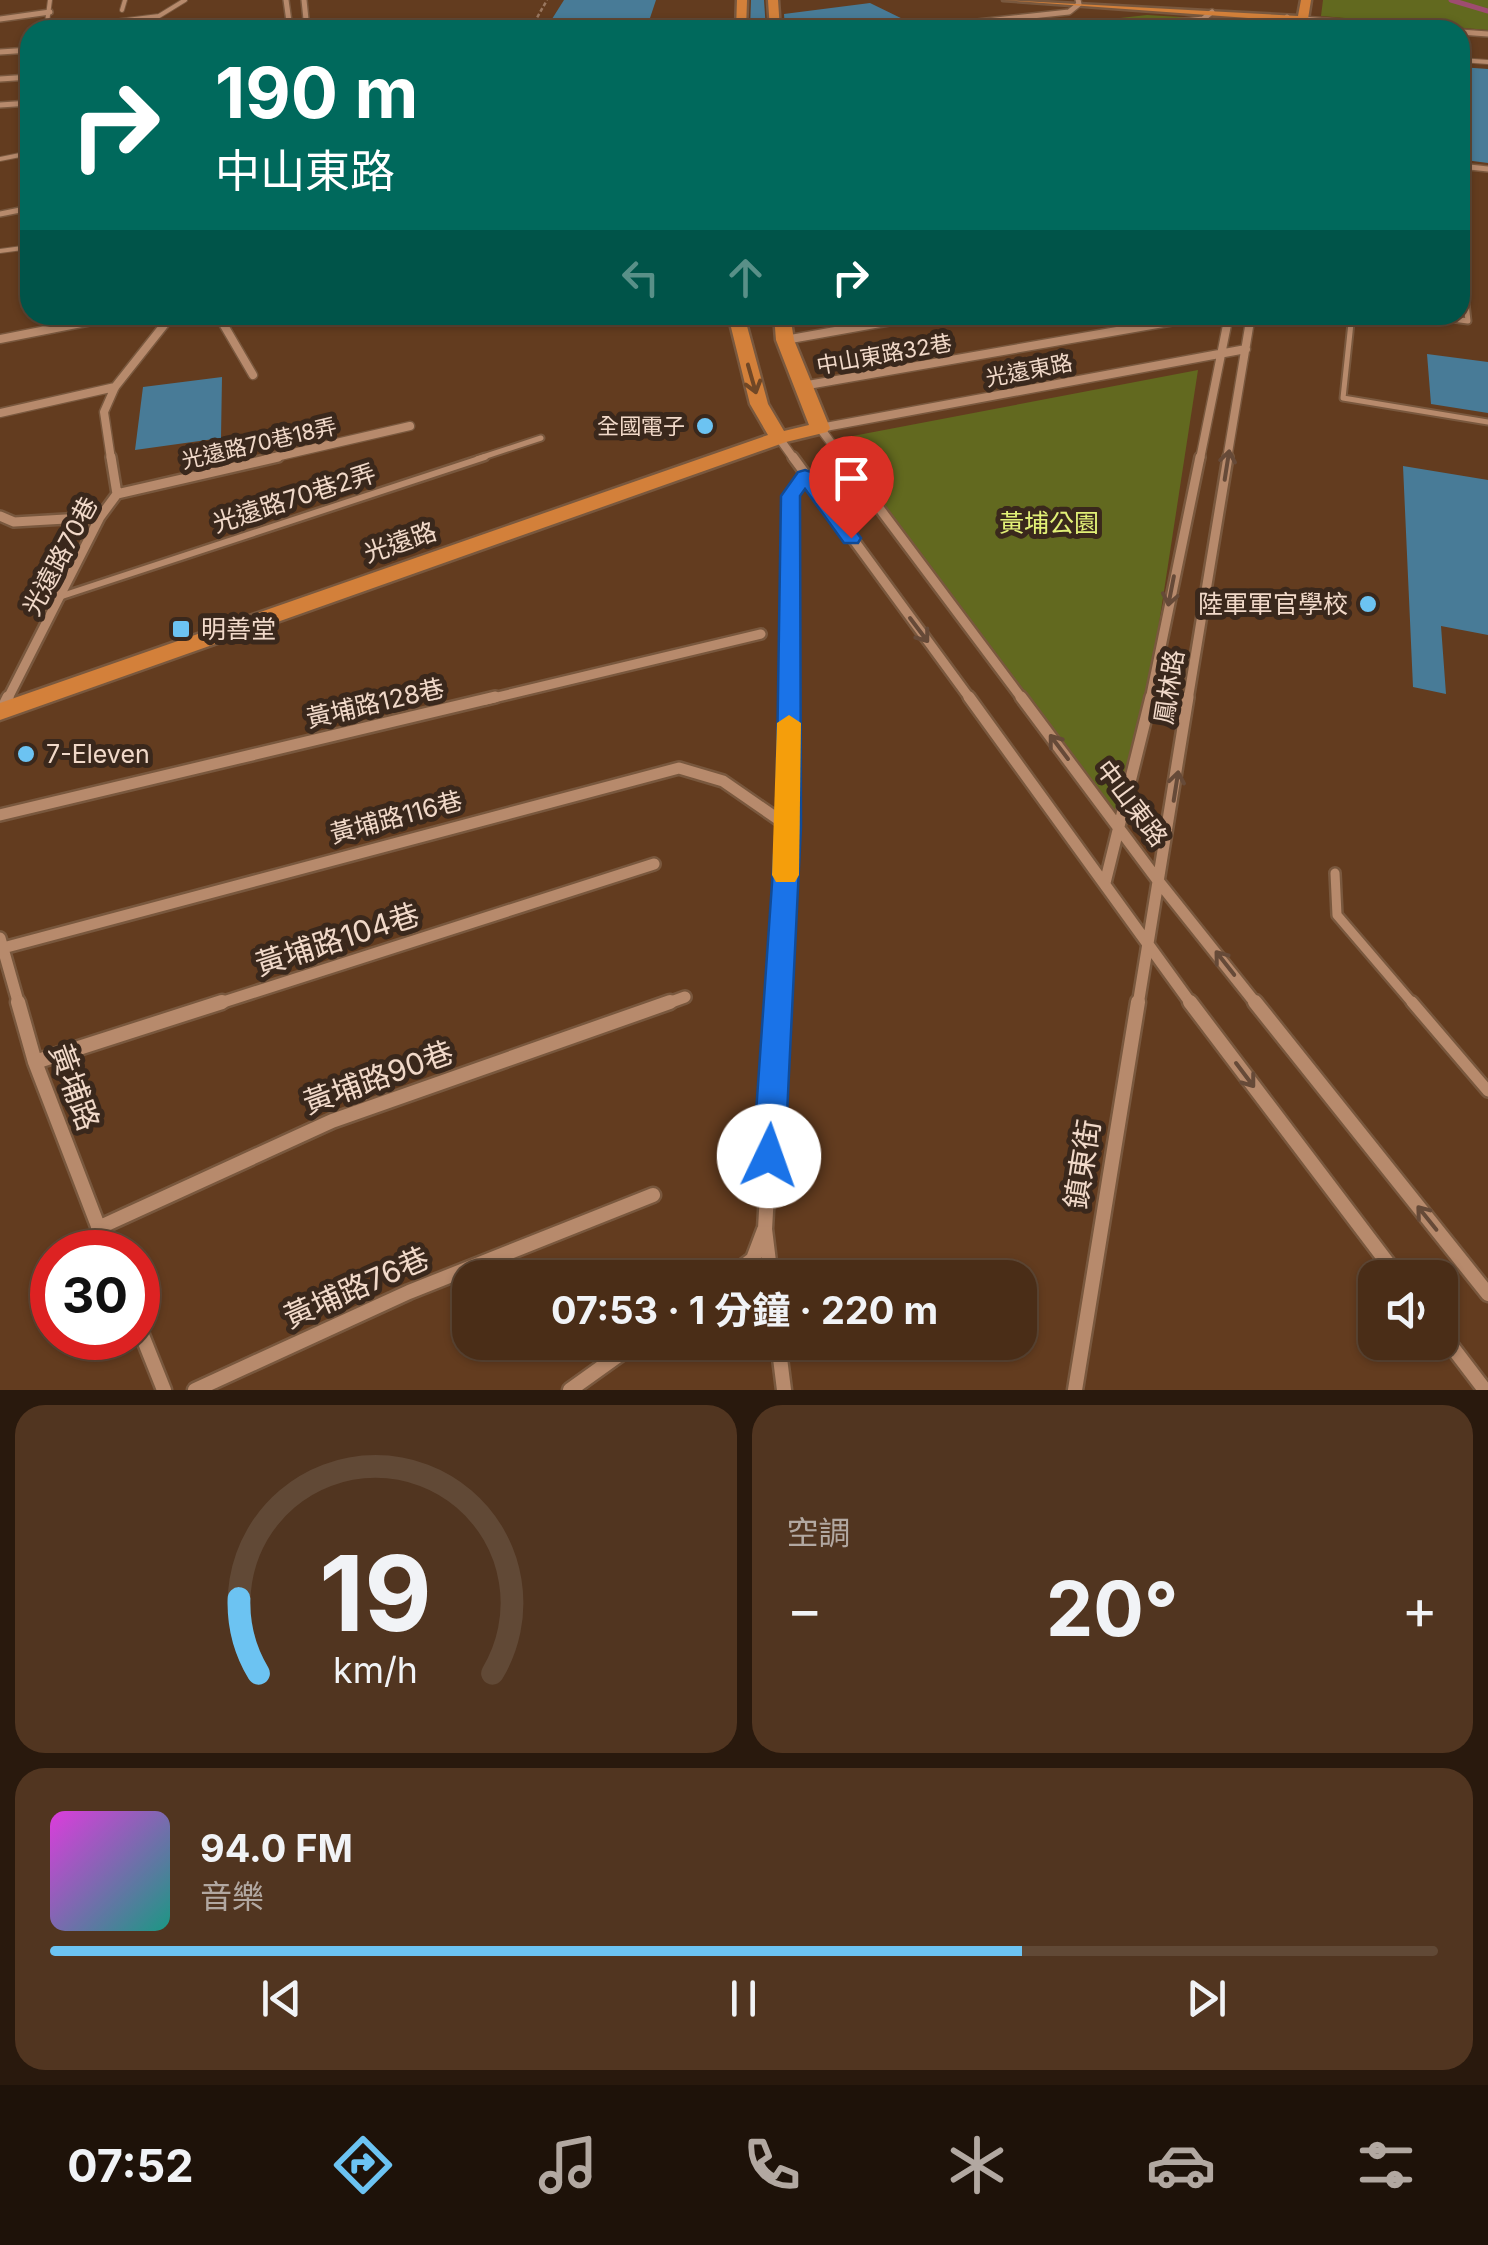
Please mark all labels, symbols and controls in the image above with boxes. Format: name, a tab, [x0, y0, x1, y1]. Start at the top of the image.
text: 190 m	[215, 50, 418, 135]
icon: right	[50, 60, 180, 190]
text: 中山東路	[215, 143, 395, 198]
icon: left	[613, 250, 668, 305]
icon: ahead	[718, 250, 773, 305]
icon: right	[823, 250, 878, 305]
street label: 中山東路32巷	[814, 329, 954, 379]
street label: 光遠東路	[983, 349, 1075, 391]
one-way arrow	[743, 363, 762, 394]
street label: 光遠路70巷18弄	[179, 413, 339, 473]
place label: 全國電子	[597, 413, 685, 439]
marker: 全國電子	[694, 415, 716, 437]
pin	[809, 436, 894, 539]
one-way arrow	[1218, 449, 1237, 481]
icon: arrive	[824, 451, 879, 506]
street label: 光遠路70巷2弄	[209, 458, 379, 538]
street label: 光遠路70巷	[16, 492, 104, 620]
park label: 黃埔公園	[999, 508, 1099, 538]
street label: 光遠路	[360, 516, 440, 568]
one-way arrow	[1160, 574, 1179, 606]
place label: 陸軍軍官學校	[1198, 589, 1348, 619]
marker: 陸軍軍官學校	[1357, 593, 1379, 615]
place label: 明善堂	[201, 614, 276, 644]
one-way arrow	[908, 616, 929, 643]
marker: 明善堂	[170, 618, 192, 640]
street label: 鳳林路	[1148, 648, 1190, 726]
street label: 黃埔路128巷	[303, 673, 447, 733]
one-way arrow	[1049, 734, 1070, 761]
place label: 7-Eleven	[46, 739, 150, 769]
marker: 7-Eleven	[15, 743, 37, 765]
street label: 中山東路	[1090, 754, 1174, 852]
one-way arrow	[1167, 770, 1186, 802]
street label: 黃埔路116巷	[327, 785, 465, 849]
street label: 黃埔路104巷	[250, 896, 424, 982]
one-way arrow	[1214, 951, 1236, 977]
street label: 黃埔路90巷	[298, 1033, 458, 1121]
street label: 黃埔路	[43, 1039, 107, 1135]
one-way arrow	[1234, 1061, 1255, 1088]
position arrow	[717, 1104, 821, 1208]
street label: 鎮東街	[1057, 1117, 1107, 1211]
one-way arrow	[1416, 1205, 1438, 1231]
speed limit sign: 30	[30, 1230, 160, 1360]
street label: 黃埔路76巷	[278, 1239, 434, 1335]
map controls	[1358, 1260, 1458, 1360]
button: sound	[1358, 1260, 1458, 1360]
text: 07:53 · 1 分鐘 · 220 m	[551, 1287, 938, 1333]
text: 空調	[787, 1513, 851, 1552]
text: 19	[320, 1530, 432, 1656]
text: 20°	[1046, 1563, 1178, 1654]
text: −	[787, 1576, 823, 1642]
text: +	[1402, 1576, 1438, 1642]
text: km/h	[333, 1648, 418, 1692]
text: 94.0 FM	[200, 1825, 353, 1871]
text: 音樂	[200, 1877, 264, 1916]
icon: previous	[254, 1971, 309, 2026]
icon: pause	[716, 1971, 771, 2026]
icon: next	[1179, 1971, 1234, 2026]
icon: directions	[328, 2130, 398, 2200]
icon: music	[533, 2130, 603, 2200]
icon: phone	[737, 2130, 807, 2200]
icon: climate	[942, 2130, 1012, 2200]
icon: car	[1146, 2130, 1216, 2200]
icon: filters	[1351, 2130, 1421, 2200]
text: 07:52	[67, 2138, 194, 2193]

